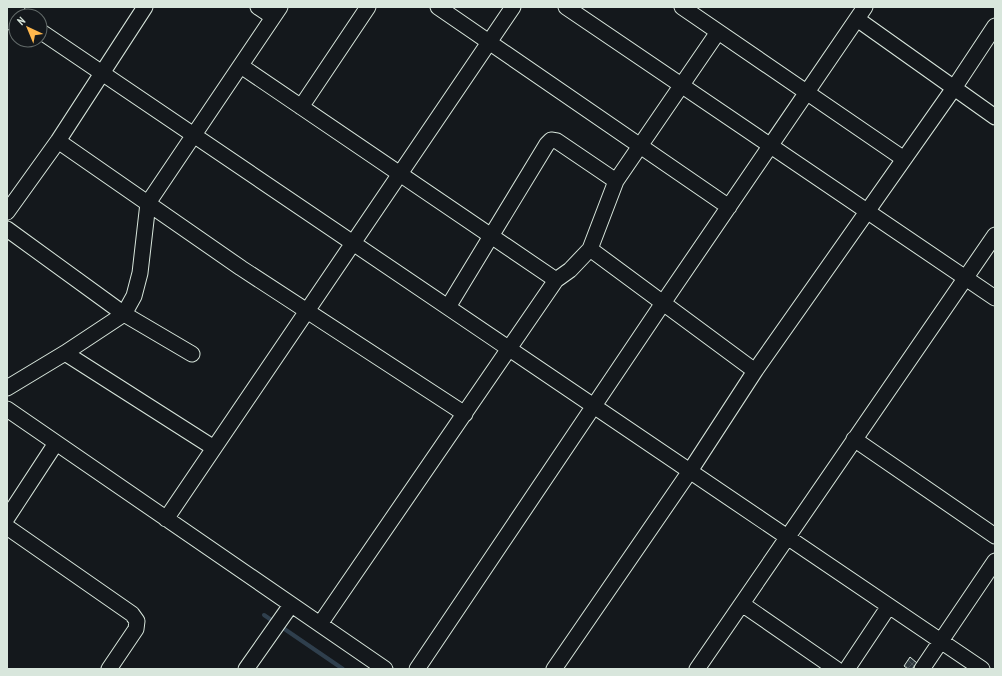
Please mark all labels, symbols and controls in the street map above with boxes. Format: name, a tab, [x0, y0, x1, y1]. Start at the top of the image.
north arrow	[8, 8, 48, 48]
text: N	[14, 14, 28, 28]

